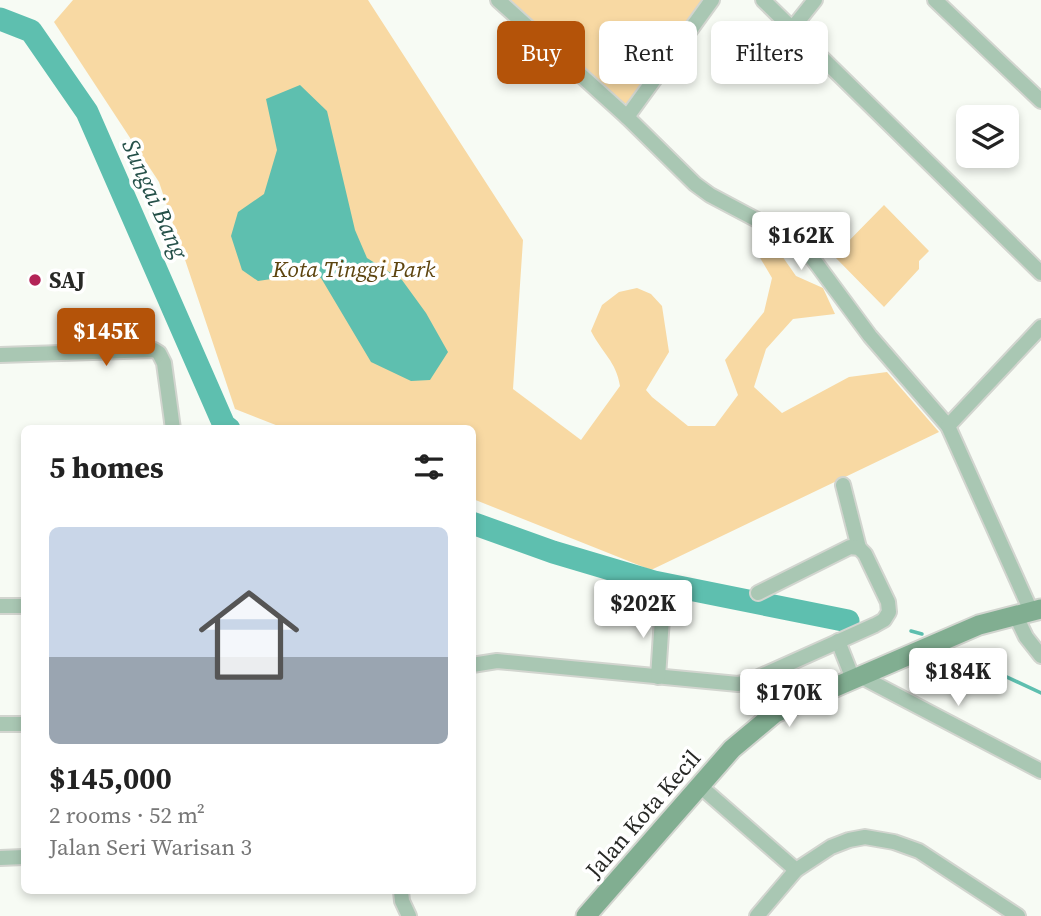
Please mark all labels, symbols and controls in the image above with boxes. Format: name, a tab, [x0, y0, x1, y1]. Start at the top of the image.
chip: Buy	[497, 21, 585, 84]
chip: Rent	[599, 21, 697, 84]
chip: Filters	[711, 21, 828, 84]
map controls	[956, 105, 1019, 168]
button: layers	[956, 105, 1019, 168]
water label: Sungai Bang	[114, 134, 197, 265]
pin: $162K	[752, 212, 850, 272]
text: $162K	[768, 219, 834, 251]
park label: Kota Tinggi Park	[272, 253, 436, 285]
place label: SAJ	[49, 264, 85, 296]
marker: SAJ	[27, 272, 43, 288]
pin: $145K	[57, 308, 155, 368]
text: $145K	[73, 315, 139, 347]
text: 5 homes	[49, 447, 164, 488]
icon: filters	[410, 448, 448, 486]
icon: home	[186, 572, 312, 698]
pin: $202K	[594, 580, 692, 640]
text: $202K	[610, 587, 676, 619]
pin: $184K	[909, 648, 1007, 708]
text: $184K	[925, 655, 991, 687]
pin: $170K	[740, 670, 838, 729]
text: $170K	[756, 676, 822, 708]
street label: Jalan Kota Kecil	[578, 743, 708, 886]
text: $145,000	[49, 758, 172, 799]
text: 2 rooms · 52 m²	[49, 799, 205, 831]
text: Jalan Seri Warisan 3	[49, 831, 252, 863]

